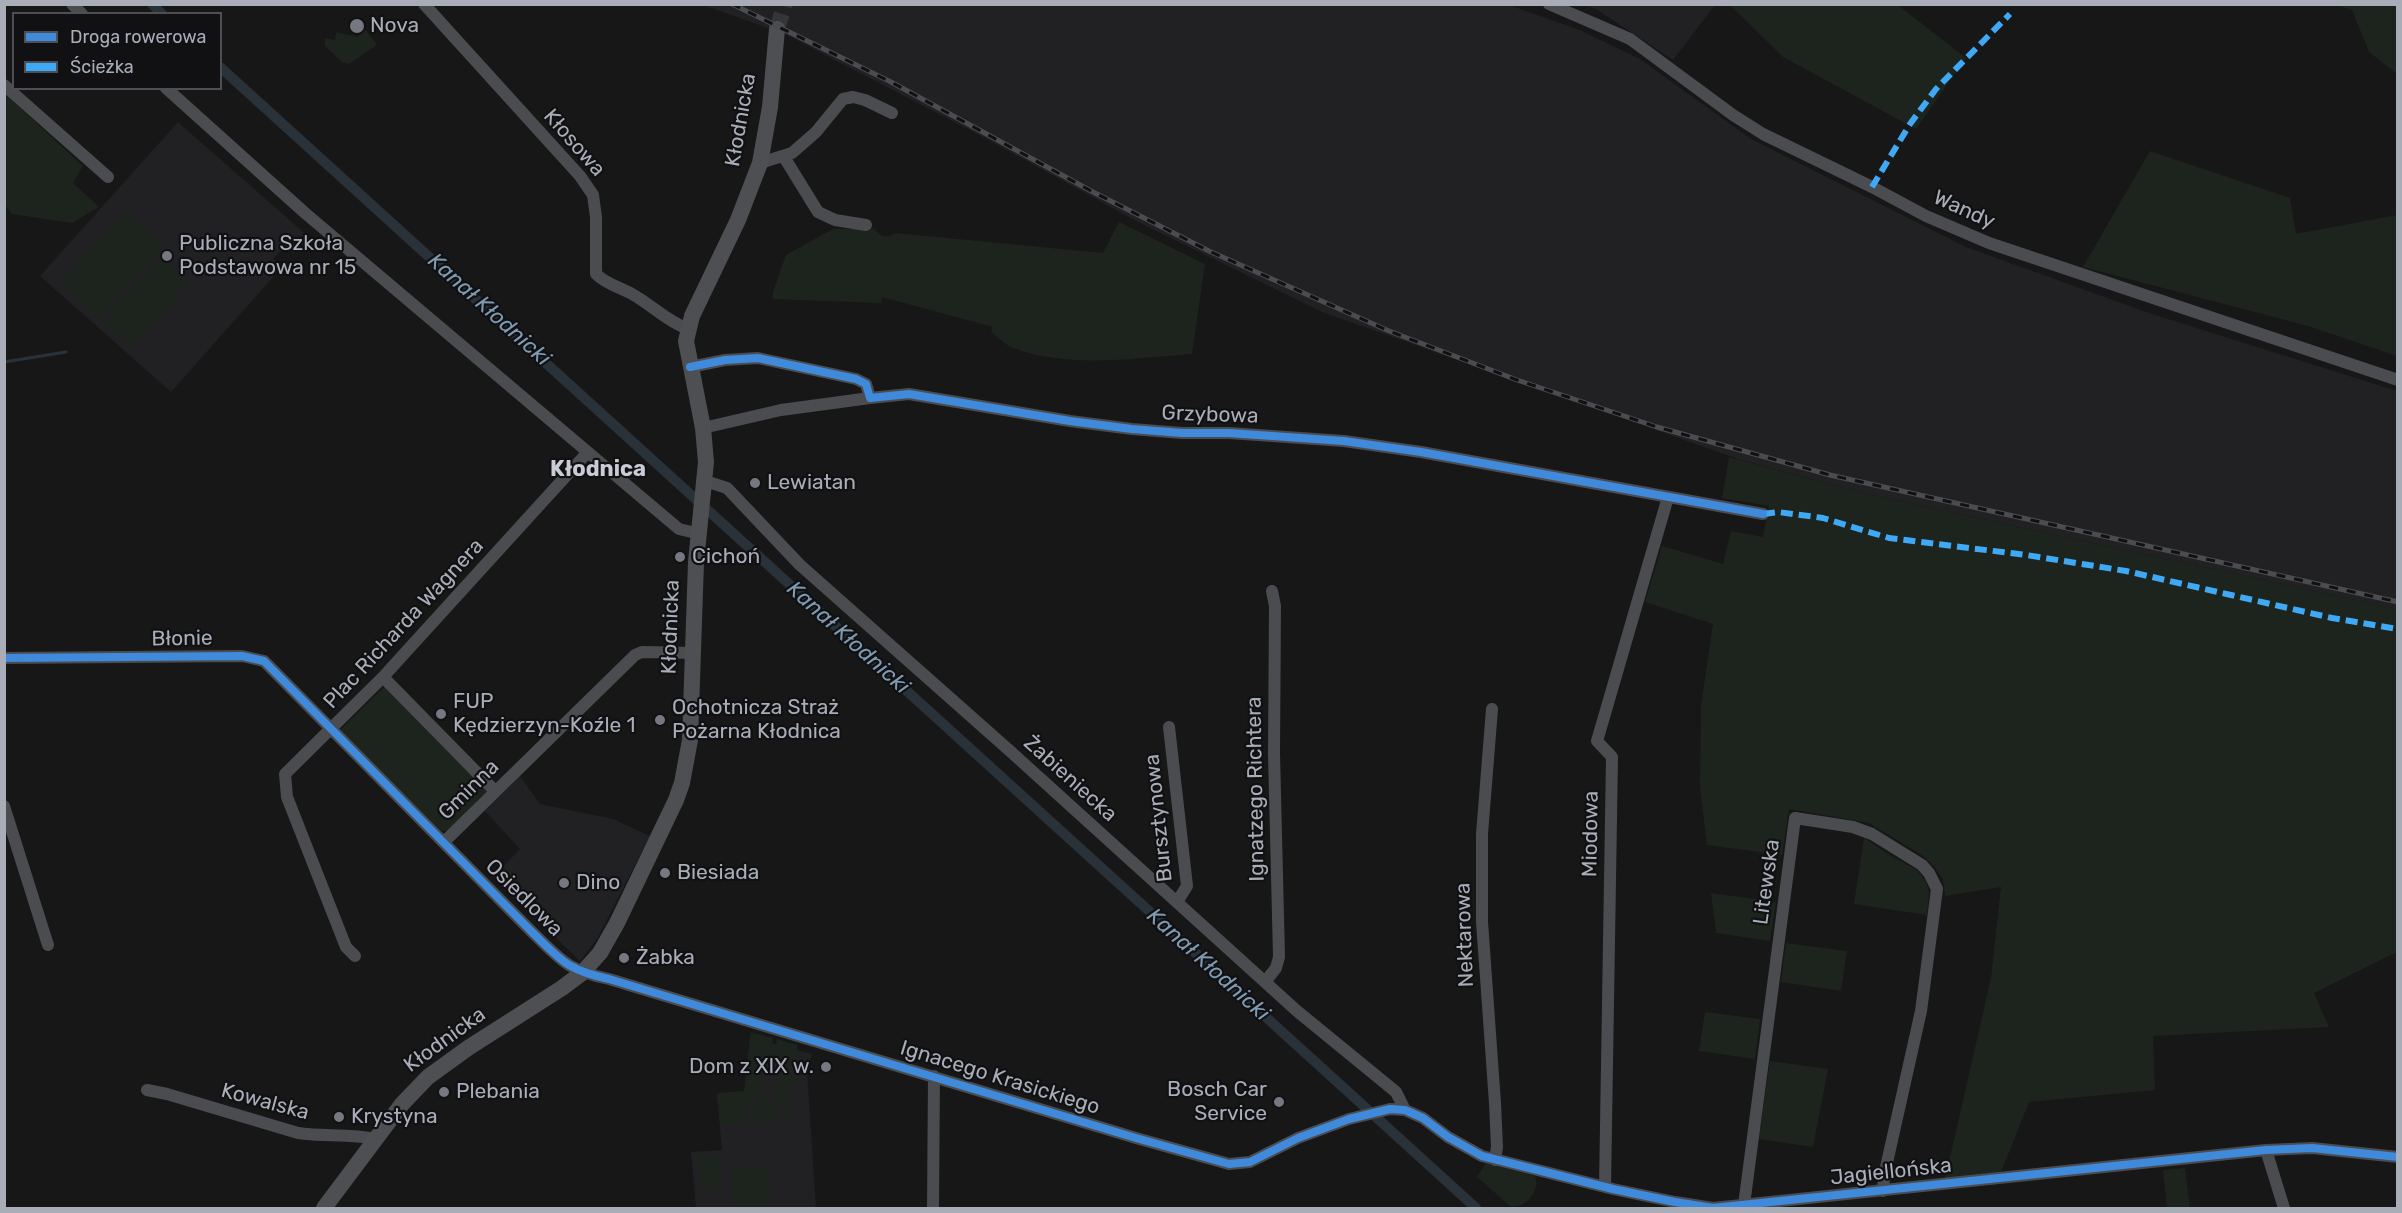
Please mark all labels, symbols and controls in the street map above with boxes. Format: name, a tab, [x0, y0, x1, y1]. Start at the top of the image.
legend	[12, 12, 222, 90]
place label: Nova	[370, 13, 419, 39]
marker: Nova	[348, 17, 366, 35]
text: Droga rowerowa	[70, 26, 206, 48]
text: Ścieżka	[70, 56, 134, 78]
street label: Kłodnicka	[720, 71, 762, 169]
street label: Kłosowa	[538, 104, 610, 182]
street label: Wandy	[1929, 185, 1999, 235]
place label: Publiczna Szkoła Podstawowa nr 15	[179, 231, 356, 281]
water label: Kanał Kłodnicki	[422, 248, 556, 372]
marker: Publiczna Szkoła Podstawowa nr 15	[160, 249, 174, 263]
street label: Grzybowa	[1161, 401, 1259, 429]
district label: Kłodnica	[550, 457, 646, 483]
place label: Lewiatan	[767, 470, 856, 496]
marker: Lewiatan	[748, 476, 762, 490]
street label: Plac Richarda Wagnera	[319, 534, 489, 714]
place label: Cichoń	[692, 544, 760, 570]
marker: Cichoń	[673, 550, 687, 564]
water label: Kanał Kłodnicki	[781, 576, 915, 700]
street label: Kłodnicka	[657, 579, 685, 675]
street label: Błonie	[151, 626, 213, 652]
place label: FUP Kędzierzyn-Koźle 1	[453, 689, 635, 739]
place label: Ochotnicza Straż Pożarna Kłodnica	[672, 695, 841, 745]
street label: Ignatzego Richtera	[1242, 696, 1270, 882]
marker: FUP Kędzierzyn-Koźle 1	[434, 707, 448, 721]
marker: Ochotnicza Straż Pożarna Kłodnica	[653, 713, 667, 727]
street label: Żabieniecka	[1018, 731, 1122, 827]
street label: Bursztynowa	[1140, 753, 1178, 883]
street label: Gminna	[434, 755, 504, 825]
street label: Miodowa	[1578, 791, 1604, 877]
street label: Litewska	[1749, 838, 1785, 926]
street label: Osiedlowa	[480, 854, 568, 942]
place label: Biesiada	[677, 860, 759, 886]
marker: Biesiada	[658, 866, 672, 880]
place label: Dino	[576, 870, 620, 896]
marker: Dino	[557, 876, 571, 890]
street label: Nektarowa	[1451, 882, 1479, 988]
water label: Kanał Kłodnicki	[1141, 903, 1275, 1027]
place label: Żabka	[636, 945, 695, 971]
marker: Żabka	[617, 951, 631, 965]
street label: Kłodnicka	[399, 1002, 491, 1078]
street label: Ignacego Krasickiego	[897, 1036, 1103, 1120]
place label: Dom z XIX w.	[689, 1054, 814, 1080]
marker: Dom z XIX w.	[819, 1060, 833, 1074]
place label: Bosch Car Service	[1167, 1077, 1267, 1127]
street label: Kowalska	[218, 1078, 312, 1126]
place label: Plebania	[456, 1079, 540, 1105]
marker: Plebania	[437, 1085, 451, 1099]
marker: Bosch Car Service	[1272, 1095, 1286, 1109]
place label: Krystyna	[351, 1104, 438, 1130]
marker: Krystyna	[332, 1110, 346, 1124]
street label: Jagiellońska	[1829, 1153, 1953, 1191]

